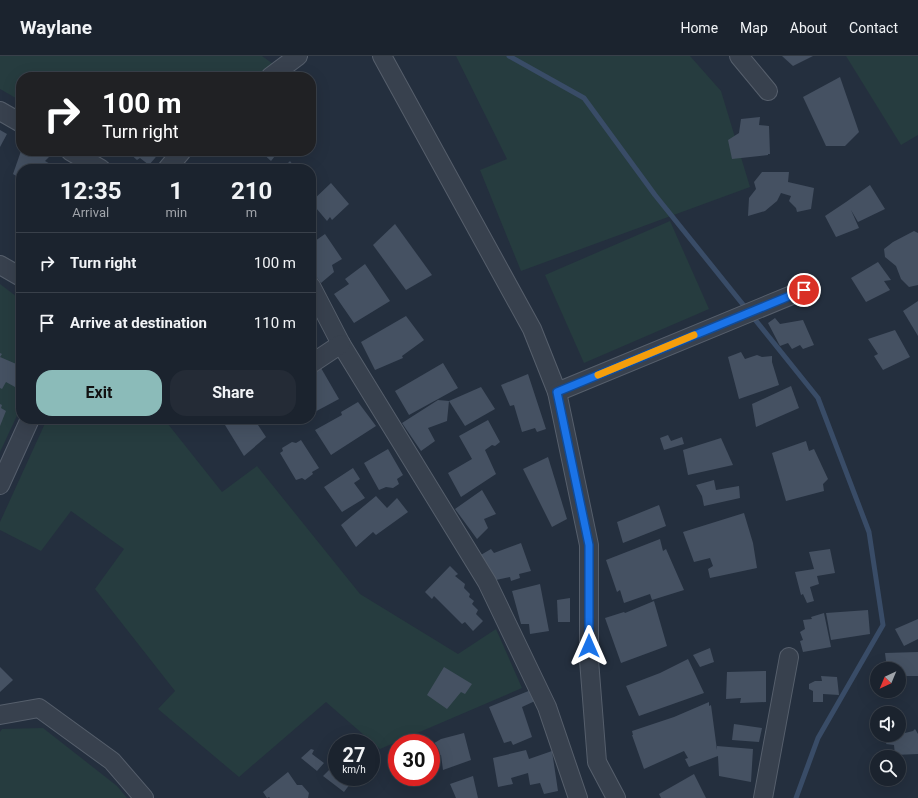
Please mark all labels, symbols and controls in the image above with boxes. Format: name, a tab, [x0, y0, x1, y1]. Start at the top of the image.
text: Waylane	[20, 16, 92, 39]
text: Home	[680, 20, 718, 36]
text: Map	[740, 20, 768, 36]
text: About	[790, 20, 827, 36]
text: Contact	[849, 20, 898, 36]
text: 100 m	[102, 87, 181, 120]
icon: right	[36, 88, 88, 140]
text: Turn right	[102, 121, 179, 142]
text: 12:35	[60, 177, 122, 205]
text: 1	[169, 177, 183, 205]
text: 210	[231, 177, 272, 205]
text: Arrival	[72, 205, 109, 220]
text: min	[165, 205, 187, 220]
text: m	[246, 205, 257, 220]
icon: right	[36, 252, 58, 274]
text: Turn right	[70, 254, 136, 272]
text: 100 m	[254, 254, 296, 272]
pin	[787, 273, 821, 307]
icon: arrive	[793, 279, 815, 301]
icon: arrive	[36, 312, 58, 334]
text: Arrive at destination	[70, 314, 207, 332]
text: 110 m	[254, 314, 296, 332]
button: Exit	[36, 370, 162, 416]
button: Share	[170, 370, 296, 416]
position arrow	[568, 625, 610, 667]
north arrow	[870, 662, 906, 698]
map controls	[870, 662, 906, 786]
button: sound	[870, 706, 906, 742]
speed limit sign: 30	[388, 734, 440, 786]
text: 27	[343, 743, 365, 767]
button: search	[870, 750, 906, 786]
text: km/h	[342, 764, 366, 775]

